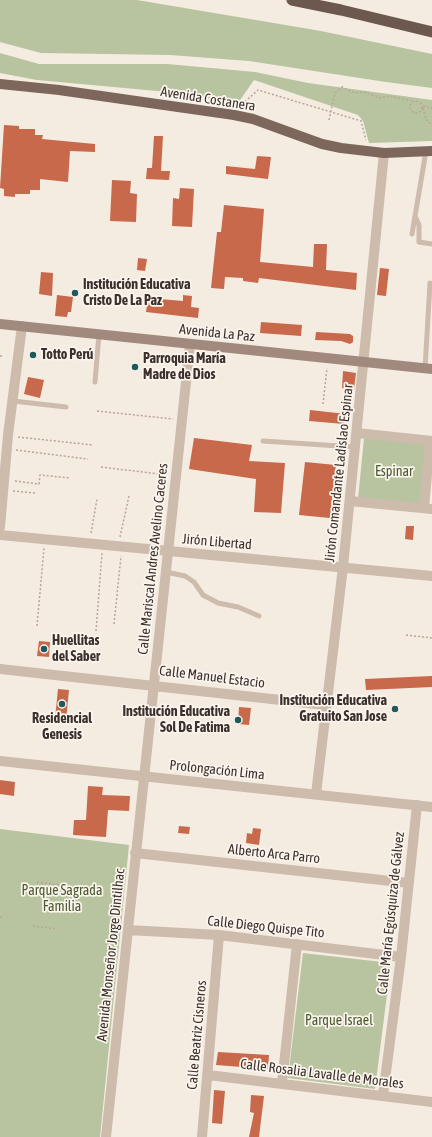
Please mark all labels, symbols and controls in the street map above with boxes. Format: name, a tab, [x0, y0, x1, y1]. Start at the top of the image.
street label: Avenida Costanera	[159, 83, 257, 115]
place label: Institución Educativa Cristo De La Paz	[83, 277, 190, 310]
marker: Institución Educativa Cristo De La Paz	[70, 288, 80, 298]
street label: Avenida La Paz	[178, 321, 256, 345]
place label: Totto Perú	[41, 347, 93, 363]
marker: Totto Perú	[28, 350, 38, 360]
place label: Parroquia María Madre de Dios	[143, 351, 226, 384]
marker: Parroquia María Madre de Dios	[130, 362, 140, 372]
street label: Jirón Comandante Ladislao Espinar	[321, 383, 357, 563]
street label: Calle Mariscal Andres Avelino Caceres	[135, 462, 171, 656]
park label: Espinar	[375, 464, 413, 480]
street label: Jirón Libertad	[181, 531, 253, 553]
place label: Huellitas del Saber	[52, 633, 100, 666]
marker: Huellitas del Saber	[39, 644, 49, 654]
street label: Calle Manuel Estacio	[158, 662, 266, 692]
place label: Institución Educativa Gratuito San Jose	[280, 693, 387, 726]
marker: Residencial Genesis	[57, 699, 67, 709]
place label: Institución Educativa Sol De Fatima	[123, 704, 230, 736]
marker: Institución Educativa Gratuito San Jose	[390, 704, 400, 714]
place label: Residencial Genesis	[32, 711, 92, 744]
marker: Institución Educativa Sol De Fatima	[233, 715, 243, 725]
street label: Prolongación Lima	[169, 757, 265, 783]
street label: Calle María Egúsquiza de Gálvez	[374, 831, 408, 995]
street label: Alberto Arca Parro	[227, 841, 321, 867]
street label: Avenida Monseñor Jorge Dintilhac	[94, 868, 128, 1042]
park label: Parque Sagrada Familia	[22, 883, 102, 916]
street label: Calle Diego Quispe Tito	[207, 913, 325, 941]
street label: Calle Beatriz Cisneros	[184, 980, 210, 1090]
park label: Parque Israel	[305, 1013, 373, 1029]
street label: Calle Rosalia Lavalle de Morales	[239, 1056, 405, 1092]

